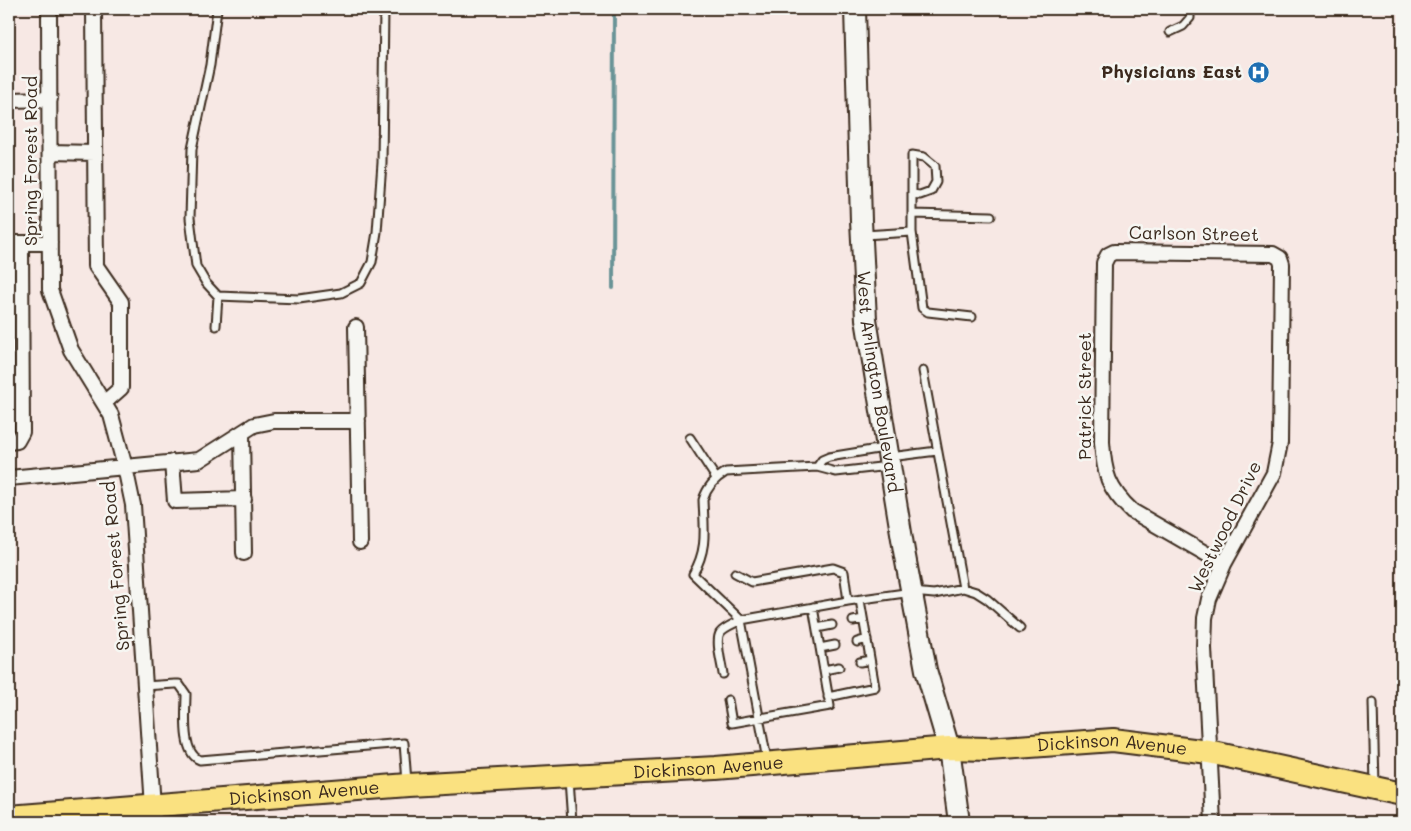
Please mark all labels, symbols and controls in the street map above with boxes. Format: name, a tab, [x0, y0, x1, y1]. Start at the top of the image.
place label: Physicians East	[1101, 59, 1242, 83]
hospital icon: Physicians East	[1246, 60, 1270, 84]
street label: Spring Forest Road	[18, 76, 42, 246]
street label: Carlson Street	[1129, 220, 1259, 246]
street label: West Arlington Boulevard	[853, 270, 907, 494]
street label: Patrick Street	[1072, 332, 1096, 460]
street label: Westwood Drive	[1182, 457, 1266, 596]
street label: Spring Forest Road	[96, 480, 134, 652]
street label: Dickinson Avenue	[1036, 727, 1189, 760]
street label: Dickinson Avenue	[632, 749, 784, 784]
street label: Dickinson Avenue	[228, 774, 380, 810]

